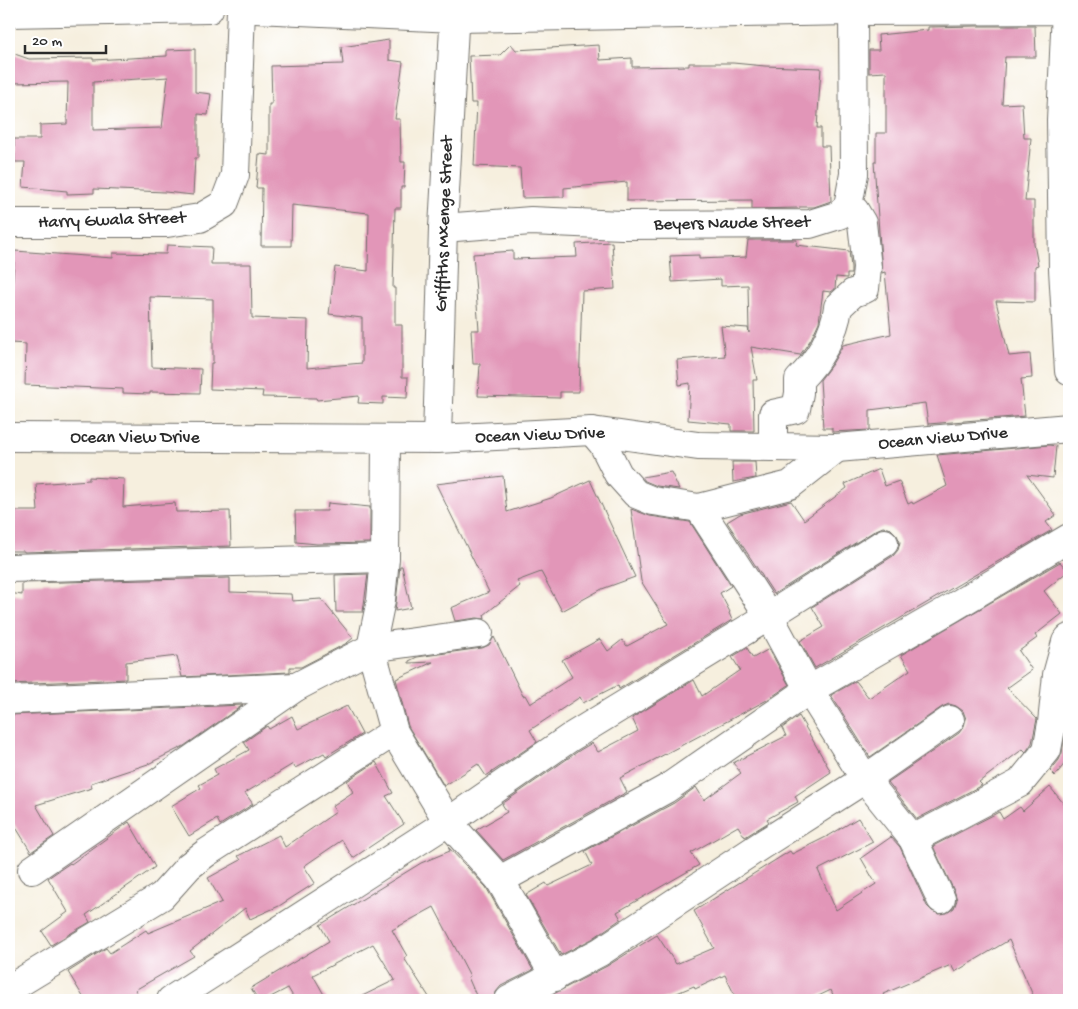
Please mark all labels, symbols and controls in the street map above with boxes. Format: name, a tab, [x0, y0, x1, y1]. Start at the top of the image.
scale bar	[25, 22, 106, 54]
text: 20 m	[32, 33, 62, 51]
street label: Griffiths Mxenge Street	[431, 134, 459, 312]
street label: Harry Gwala Street	[38, 208, 188, 234]
street label: Beyers Naude Street	[653, 212, 812, 236]
street label: Ocean View Drive	[475, 423, 606, 449]
street label: Ocean View Drive	[877, 423, 1009, 455]
street label: Ocean View Drive	[70, 428, 201, 449]

